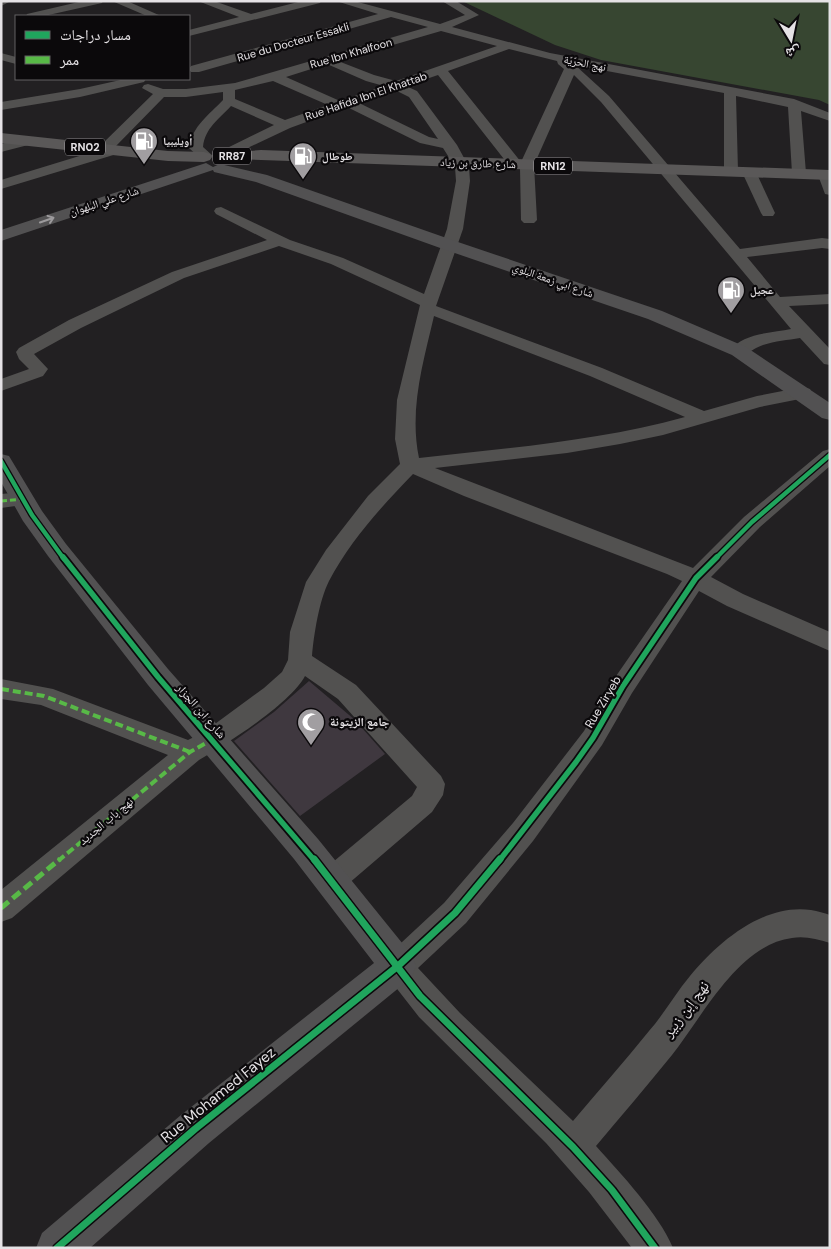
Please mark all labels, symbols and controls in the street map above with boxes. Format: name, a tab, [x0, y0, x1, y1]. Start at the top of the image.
legend	[15, 15, 190, 80]
north arrow	[766, 15, 816, 65]
street label: Rue du Docteur Essakli	[235, 19, 351, 65]
text: مسار دراجات	[60, 25, 131, 45]
street label: Rue Ibn Khalfoon	[308, 35, 394, 71]
text: ش	[784, 43, 802, 63]
text: ممر	[59, 50, 79, 70]
street label: نهج الحرّيّة	[563, 52, 607, 74]
street label: Rue Hafida Ibn El Khattab	[303, 69, 429, 123]
fuel station icon: أويليبيا	[129, 126, 159, 165]
place label: أويليبيا	[163, 134, 192, 148]
road number: RN02	[65, 138, 105, 156]
fuel station icon: طوطال	[288, 141, 318, 180]
road number: RR87	[213, 148, 251, 164]
place label: طوطال	[322, 149, 353, 164]
street label: شارع طارق بن زياد	[440, 155, 516, 171]
road number: RN12	[534, 158, 572, 175]
street label: شارع علي البلهوان	[68, 183, 141, 220]
one-way arrow	[39, 215, 55, 224]
street label: شارع ابي زمعة البلوي	[510, 260, 595, 302]
fuel station icon: عجيل	[716, 275, 746, 314]
place label: عجيل	[750, 283, 774, 298]
street label: Rue Ziryeb	[581, 673, 625, 731]
street label: شارع ابن الجزار	[172, 679, 229, 742]
mosque icon: جامع الزيتونة	[296, 707, 326, 746]
place label: جامع الزيتونة	[330, 714, 390, 730]
street label: نهج باب الجديد	[75, 793, 137, 849]
street label: نهج إبن زبير	[658, 977, 714, 1042]
street label: Rue Mohamed Fayez	[156, 1042, 280, 1147]

